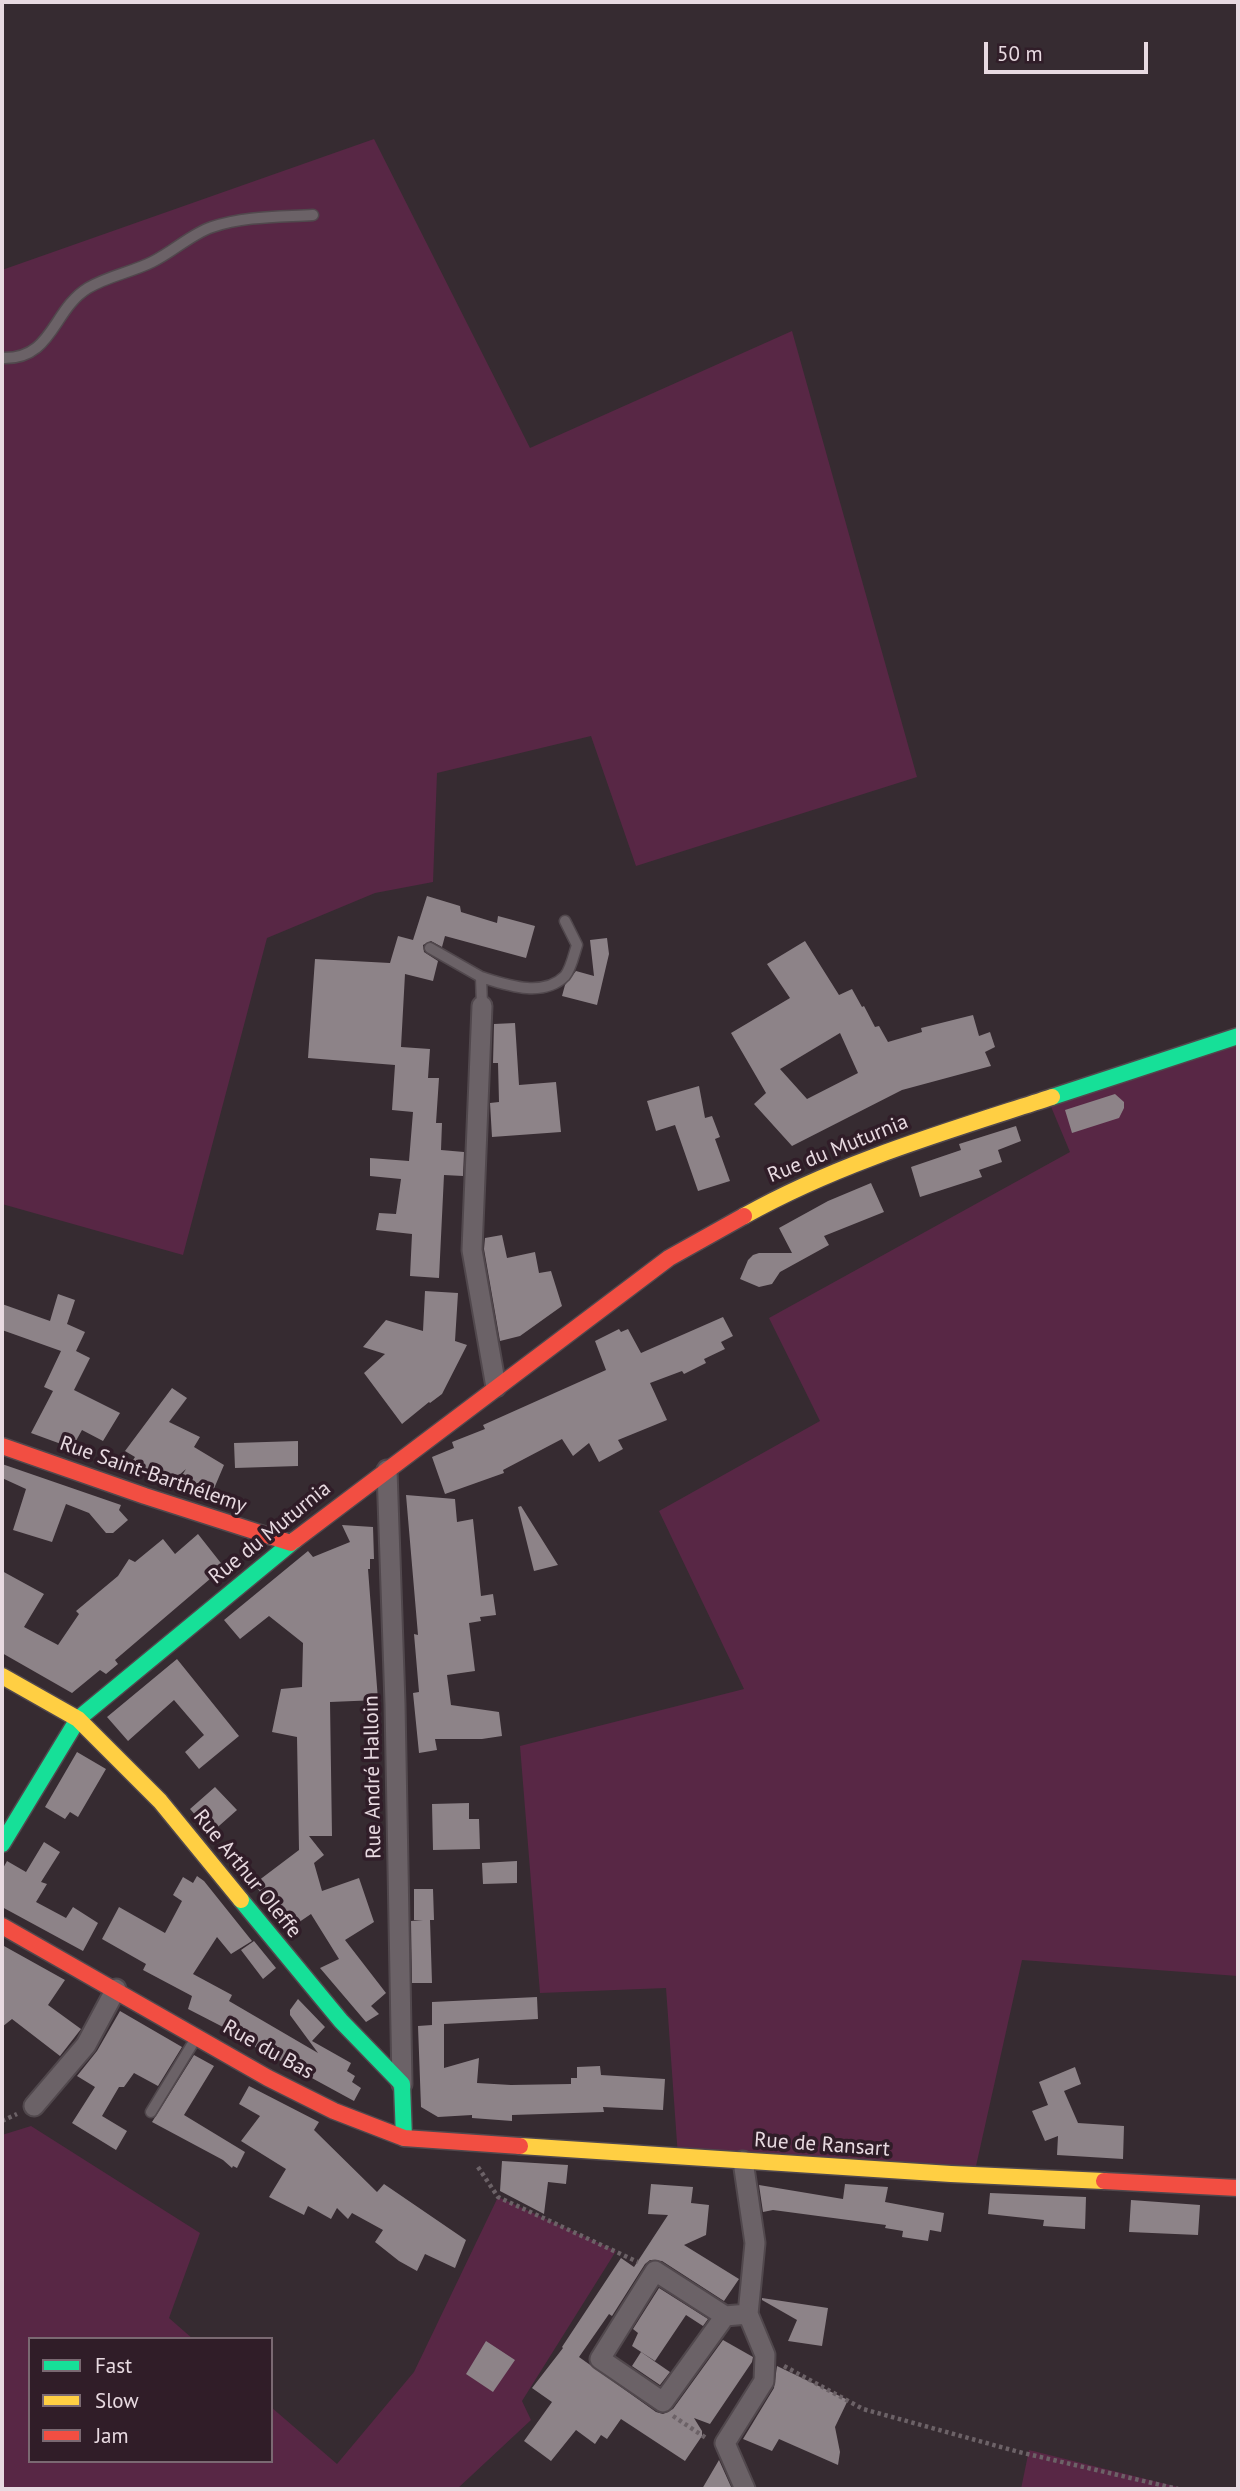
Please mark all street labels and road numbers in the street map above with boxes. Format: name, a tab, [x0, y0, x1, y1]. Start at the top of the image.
street label: Rue du Muturnia	[764, 1109, 912, 1189]
street label: Rue Saint-Barthélemy	[56, 1431, 250, 1519]
street label: Rue du Muturnia	[204, 1476, 336, 1590]
street label: Rue André Halloin	[359, 1695, 387, 1859]
street label: Rue Arthur Oleffe	[188, 1805, 306, 1943]
street label: Rue du Bas	[218, 2015, 318, 2085]
street label: Rue de Ransart	[753, 2128, 891, 2162]

